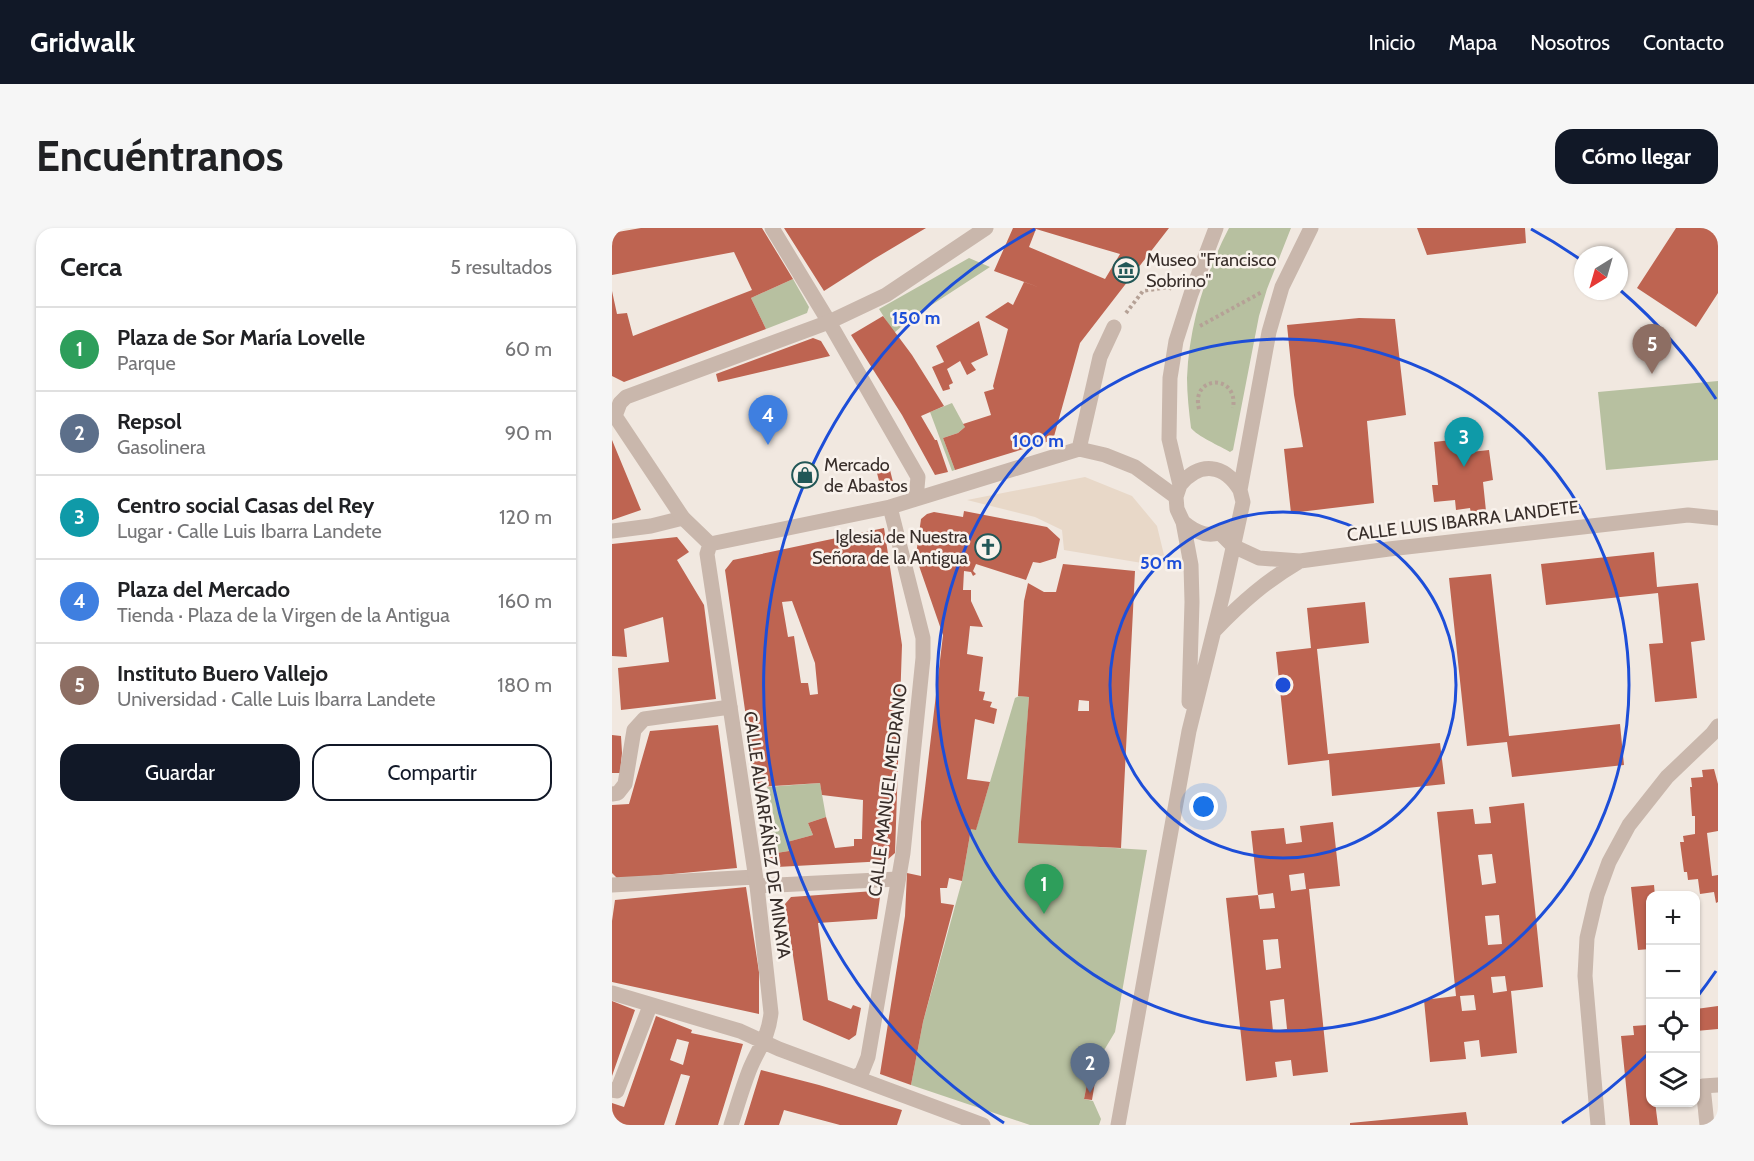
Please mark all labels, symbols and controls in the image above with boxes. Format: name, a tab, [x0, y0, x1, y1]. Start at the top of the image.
text: Gridwalk	[30, 25, 135, 59]
text: Inicio	[1368, 30, 1415, 55]
text: Mapa	[1448, 30, 1497, 55]
text: Nosotros	[1530, 30, 1610, 55]
text: Contacto	[1643, 30, 1724, 55]
button: Cómo llegar	[1555, 129, 1718, 184]
text: Encuéntranos	[36, 130, 284, 182]
north arrow	[1574, 246, 1628, 300]
place label: Museo "Francisco Sobrino"	[1146, 249, 1277, 292]
text: Cerca	[60, 251, 122, 283]
text: 5 resultados	[450, 255, 552, 279]
museum icon: Museo "Francisco Sobrino"	[1111, 255, 1141, 285]
text: 150 m	[892, 307, 940, 329]
text: Plaza de Sor María Lovelle	[117, 324, 365, 351]
pin: 5	[1632, 324, 1672, 374]
text: 1	[76, 337, 83, 361]
text: 60 m	[505, 337, 552, 361]
text: Parque	[117, 351, 176, 375]
pin: 4	[748, 396, 788, 445]
text: Repsol	[117, 408, 182, 435]
pin: 3	[1444, 418, 1484, 467]
text: 2	[74, 421, 85, 445]
text: 90 m	[505, 421, 552, 445]
text: 100 m	[1012, 430, 1064, 452]
text: Gasolinera	[117, 435, 205, 459]
place label: Mercado de Abastos	[824, 454, 908, 497]
shop icon: Mercado de Abastos	[790, 460, 820, 490]
text: Centro social Casas del Rey	[117, 492, 374, 519]
street label: CALLE LUIS IBARRA LANDETE	[1346, 496, 1580, 546]
text: 3	[74, 505, 85, 529]
text: 120 m	[499, 505, 552, 529]
text: Lugar · Calle Luis Ibarra Landete	[117, 519, 382, 543]
place label: Iglesia de Nuestra Señora de la Antigua	[812, 526, 968, 569]
church icon: Iglesia de Nuestra Señora de la Antigua	[973, 532, 1003, 562]
text: 50 m	[1140, 552, 1182, 574]
text: Plaza del Mercado	[117, 576, 290, 603]
text: 4	[73, 589, 86, 613]
text: 160 m	[498, 589, 552, 613]
text: Tienda · Plaza de la Virgen de la Antigua	[117, 603, 450, 627]
text: Instituto Buero Vallejo	[117, 660, 328, 687]
text: 5	[74, 673, 85, 697]
text: 180 m	[497, 673, 552, 697]
centre of rings	[1273, 675, 1293, 695]
street label: CALLE MANUEL MEDRANO	[864, 682, 912, 898]
text: Universidad · Calle Luis Ibarra Landete	[117, 687, 436, 711]
street label: CALLE ALVARFÁÑEZ DE MINAYA	[739, 710, 795, 960]
button: Guardar	[60, 744, 300, 801]
button: Compartir	[312, 744, 552, 801]
your location	[1189, 792, 1218, 821]
pin: 1	[1024, 864, 1064, 914]
map controls	[1646, 891, 1700, 1107]
button: +	[1646, 891, 1700, 945]
button: −	[1646, 945, 1700, 999]
button: locate	[1646, 999, 1700, 1053]
pin: 2	[1070, 1044, 1110, 1093]
button: layers	[1646, 1053, 1700, 1107]

